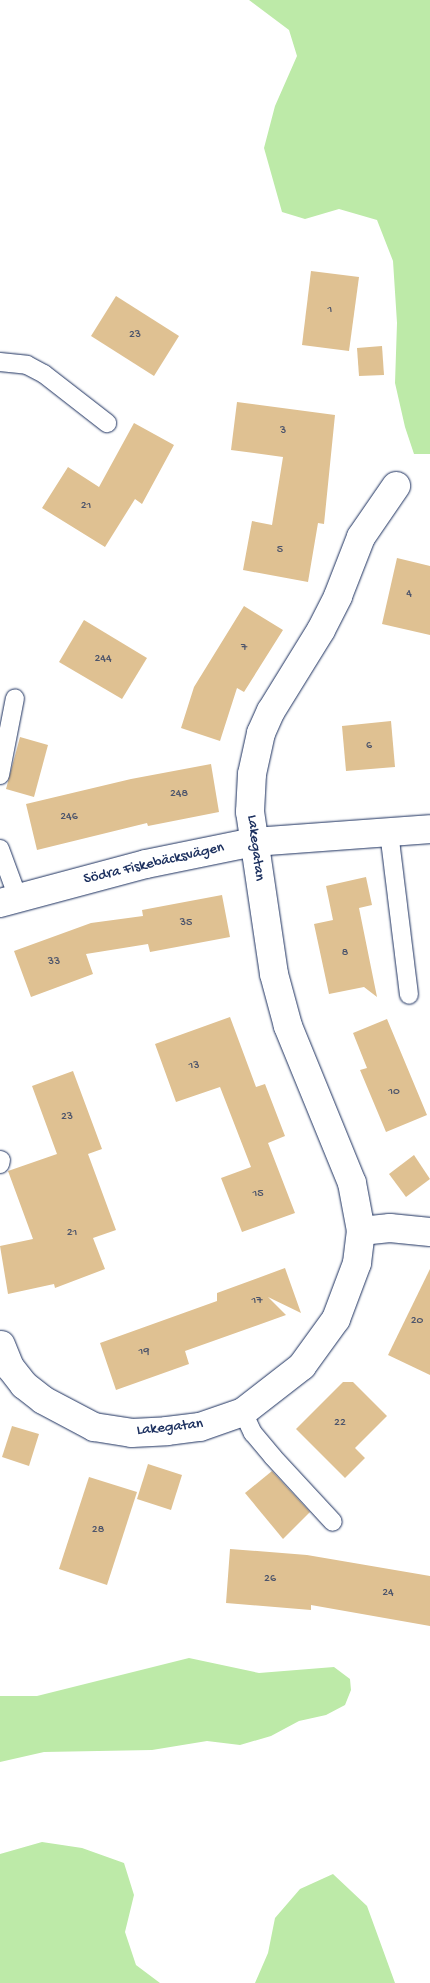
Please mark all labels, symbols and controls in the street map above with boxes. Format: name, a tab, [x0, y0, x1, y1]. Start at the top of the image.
house number: 1	[328, 304, 332, 318]
house number: 23	[129, 329, 141, 343]
house number: 3	[280, 425, 286, 439]
house number: 21	[81, 500, 91, 514]
house number: 5	[277, 544, 283, 558]
house number: 4	[406, 588, 412, 602]
house number: 7	[241, 642, 247, 656]
house number: 244	[94, 653, 112, 667]
house number: 6	[366, 740, 372, 754]
house number: 248	[170, 788, 188, 802]
house number: 246	[60, 811, 78, 825]
street label: Lakegatan	[242, 814, 268, 882]
street label: Södra Fiskebäcksvägen	[82, 839, 226, 889]
house number: 35	[180, 917, 192, 931]
house number: 8	[342, 947, 348, 961]
house number: 33	[48, 956, 60, 970]
house number: 13	[188, 1060, 200, 1074]
house number: 10	[388, 1086, 400, 1100]
house number: 23	[61, 1111, 73, 1125]
house number: 15	[252, 1188, 264, 1202]
house number: 21	[67, 1227, 77, 1241]
house number: 17	[251, 1295, 263, 1309]
house number: 20	[411, 1315, 423, 1329]
house number: 19	[139, 1346, 149, 1360]
street label: Lakegatan	[136, 1416, 204, 1440]
house number: 22	[334, 1417, 346, 1431]
house number: 28	[92, 1524, 104, 1538]
house number: 26	[264, 1573, 276, 1587]
house number: 24	[382, 1587, 394, 1601]

